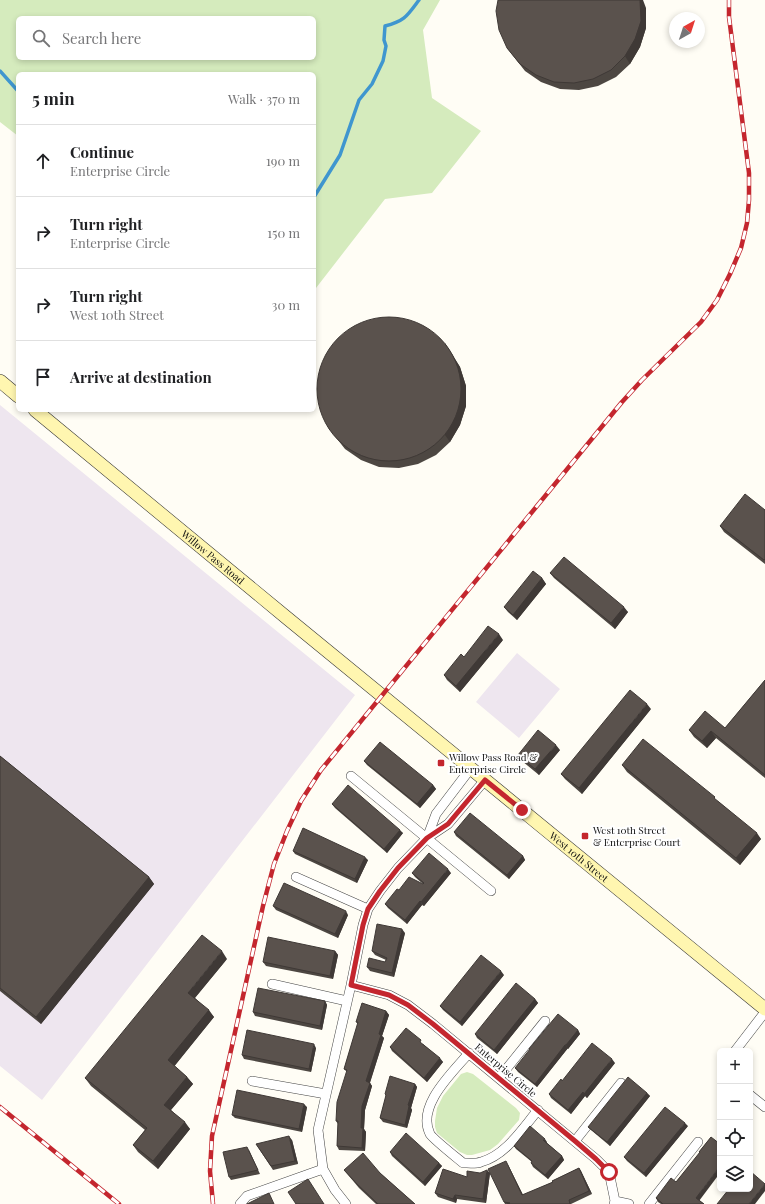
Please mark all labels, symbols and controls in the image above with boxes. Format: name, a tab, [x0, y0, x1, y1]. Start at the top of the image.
north arrow	[669, 12, 705, 48]
search box	[16, 16, 316, 60]
icon: search	[30, 27, 52, 49]
text: Search here	[62, 28, 141, 48]
text: 5 min	[32, 87, 75, 109]
text: Walk · 370 m	[228, 90, 300, 107]
text: Continue	[70, 142, 134, 162]
icon: ahead	[32, 150, 54, 172]
text: 190 m	[266, 152, 300, 169]
text: Enterprise Circle	[70, 162, 170, 179]
text: Turn right	[70, 214, 143, 234]
icon: right	[32, 222, 54, 244]
text: 150 m	[267, 224, 300, 241]
text: Enterprise Circle	[70, 234, 170, 251]
text: Turn right	[70, 286, 143, 306]
icon: right	[32, 294, 54, 316]
text: 30 m	[272, 296, 300, 313]
text: West 10th Street	[70, 306, 164, 323]
icon: arrive	[32, 366, 54, 388]
text: Arrive at destination	[70, 367, 212, 387]
street label: Willow Pass Road	[178, 526, 248, 587]
place label: Willow Pass Road & Enterprise Circle	[448, 750, 538, 776]
marker: Willow Pass Road & Enterprise Circle	[436, 758, 446, 768]
route end	[513, 801, 531, 819]
place label: West 10th Street & Enterprise Court	[592, 823, 681, 849]
street label: West 10th Street	[546, 828, 612, 885]
marker: West 10th Street & Enterprise Court	[580, 831, 590, 841]
street label: Enterprise Circle	[472, 1040, 540, 1100]
map controls	[717, 1048, 753, 1192]
button: +	[717, 1048, 753, 1084]
button: −	[717, 1084, 753, 1120]
button: locate	[717, 1120, 753, 1156]
button: layers	[717, 1156, 753, 1192]
route start	[600, 1163, 618, 1181]

